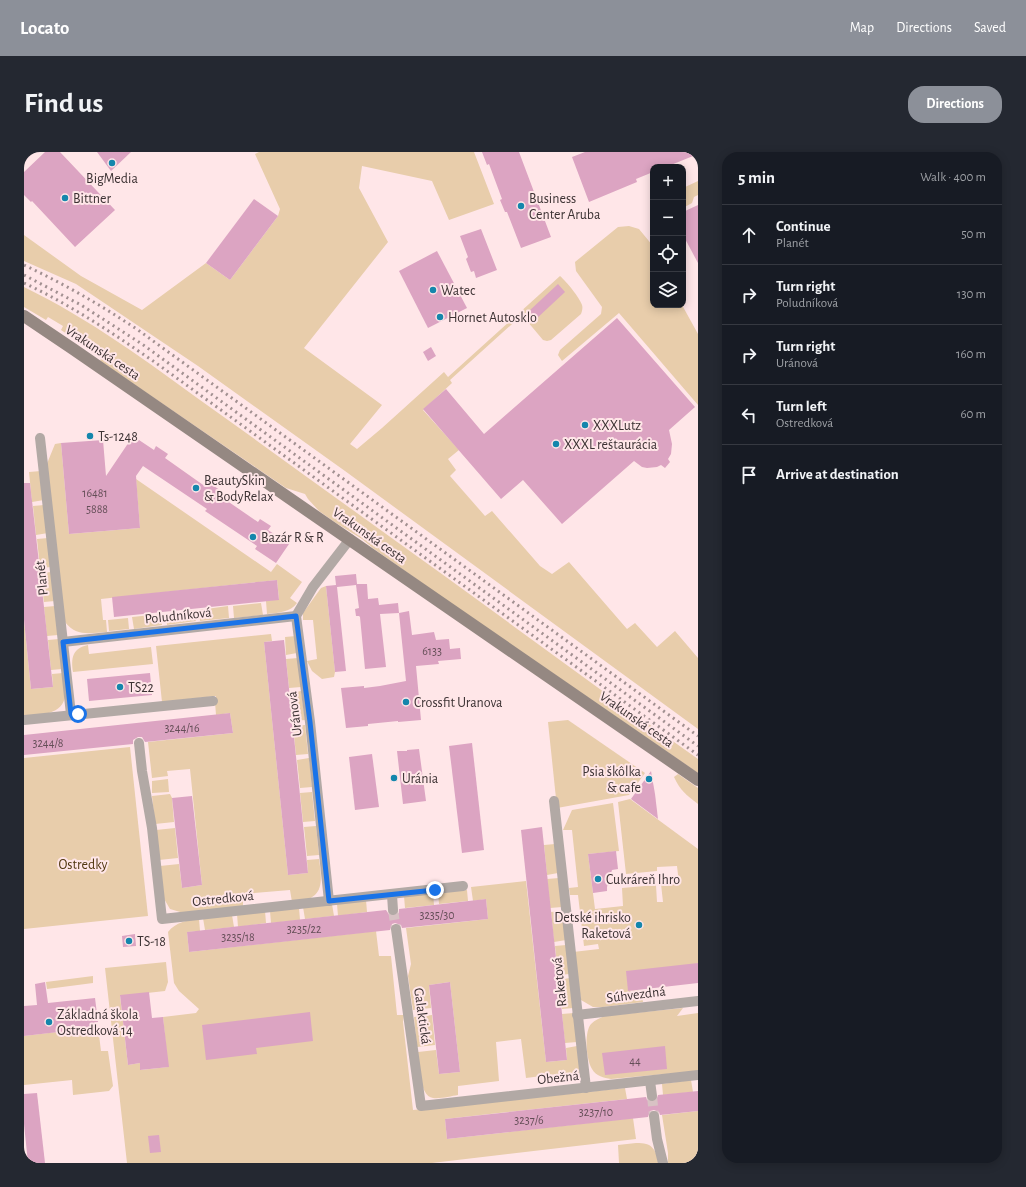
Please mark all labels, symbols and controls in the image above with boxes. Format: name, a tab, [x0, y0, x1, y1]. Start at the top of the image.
text: Locato	[20, 19, 69, 38]
text: Map	[850, 21, 874, 35]
text: Directions	[896, 21, 952, 35]
text: Saved	[974, 21, 1006, 35]
button: Directions	[908, 86, 1002, 123]
text: Find us	[24, 90, 103, 118]
marker: BigMedia	[107, 158, 117, 168]
map controls	[650, 164, 686, 308]
button: +	[650, 164, 686, 200]
text: 5 min	[738, 169, 775, 186]
text: Walk · 400 m	[920, 171, 986, 184]
place label: BigMedia	[86, 172, 138, 186]
place label: Bittner	[73, 192, 112, 206]
place label: Business Center Aruba	[529, 192, 601, 222]
marker: Bittner	[60, 193, 70, 203]
button: −	[650, 200, 686, 236]
marker: Business Center Aruba	[516, 201, 526, 211]
text: Continue	[776, 219, 831, 234]
icon: ahead	[738, 224, 760, 246]
text: 50 m	[961, 228, 986, 241]
button: locate	[650, 236, 686, 272]
text: Planét	[776, 237, 809, 250]
button: layers	[650, 272, 686, 308]
text: Turn right	[776, 279, 835, 294]
place label: Watec	[441, 284, 476, 298]
icon: right	[738, 284, 760, 306]
marker: Watec	[428, 285, 438, 295]
text: 130 m	[957, 288, 986, 301]
text: Poludníková	[776, 297, 838, 310]
place label: Hornet Autosklo	[448, 311, 537, 325]
marker: Hornet Autosklo	[435, 312, 445, 322]
street label: Vrakunská cesta	[63, 323, 143, 383]
text: Turn right	[776, 339, 835, 354]
icon: right	[738, 344, 760, 366]
text: 160 m	[956, 348, 986, 361]
text: Uránová	[776, 357, 818, 370]
text: Turn left	[776, 399, 827, 414]
icon: left	[738, 404, 760, 426]
text: 60 m	[960, 408, 986, 421]
text: Ostredková	[776, 417, 833, 430]
place label: XXXLutz	[593, 419, 641, 433]
marker: XXXLutz	[580, 420, 590, 430]
place label: Ts-1248	[98, 430, 138, 444]
marker: Ts-1248	[85, 431, 95, 441]
place label: XXXL reštaurácia	[564, 438, 658, 452]
marker: XXXL reštaurácia	[551, 439, 561, 449]
icon: arrive	[738, 464, 760, 486]
text: Arrive at destination	[776, 467, 899, 482]
place label: BeautySkin & BodyRelax	[204, 474, 273, 504]
marker: BeautySkin & BodyRelax	[191, 483, 201, 493]
house number: 16481	[82, 487, 108, 499]
house number: 5888	[86, 503, 108, 515]
street label: Vrakunská cesta	[330, 505, 409, 567]
place label: Bazár R & R	[261, 531, 324, 545]
marker: Bazár R & R	[248, 532, 258, 542]
street label: Planét	[33, 559, 51, 596]
street label: Poludníková	[144, 605, 213, 626]
house number: 6133	[422, 645, 442, 657]
place label: TS22	[128, 681, 154, 695]
marker: TS22	[115, 682, 125, 692]
street label: Vrakunská cesta	[597, 689, 676, 751]
street label: Uránová	[285, 690, 305, 737]
place label: Crossfit Uranova	[414, 696, 503, 710]
marker: Crossfit Uranova	[401, 697, 411, 707]
route start	[69, 705, 87, 723]
house number: 3244/16	[164, 722, 200, 734]
house number: 3244/8	[32, 737, 64, 749]
place label: Psia škôlka & cafe	[582, 765, 642, 795]
place label: Uránia	[402, 772, 439, 786]
marker: Uránia	[389, 773, 399, 783]
marker: Psia škôlka & cafe	[644, 774, 654, 784]
park label: Ostredky	[58, 858, 108, 872]
place label: Cukráreň Ihro	[606, 873, 680, 887]
marker: Cukráreň Ihro	[593, 874, 603, 884]
route end	[426, 881, 444, 899]
street label: Ostredková	[192, 889, 255, 909]
house number: 3235/30	[419, 909, 455, 921]
place label: Detské ihrisko Raketová	[554, 911, 632, 941]
marker: Detské ihrisko Raketová	[634, 920, 644, 930]
house number: 3235/22	[287, 923, 322, 935]
house number: 3235/18	[221, 931, 255, 943]
place label: TS-18	[137, 935, 166, 949]
marker: TS-18	[124, 936, 134, 946]
street label: Raketová	[550, 956, 570, 1007]
street label: Súhvezdná	[606, 984, 667, 1006]
street label: Galaktická	[411, 987, 433, 1046]
place label: Základná škola Ostredková 14	[57, 1008, 139, 1038]
marker: Základná škola Ostredková 14	[44, 1017, 54, 1027]
house number: 44	[629, 1055, 641, 1067]
street label: Obežná	[536, 1069, 580, 1087]
house number: 3237/10	[579, 1106, 613, 1118]
house number: 3237/6	[514, 1114, 544, 1126]

